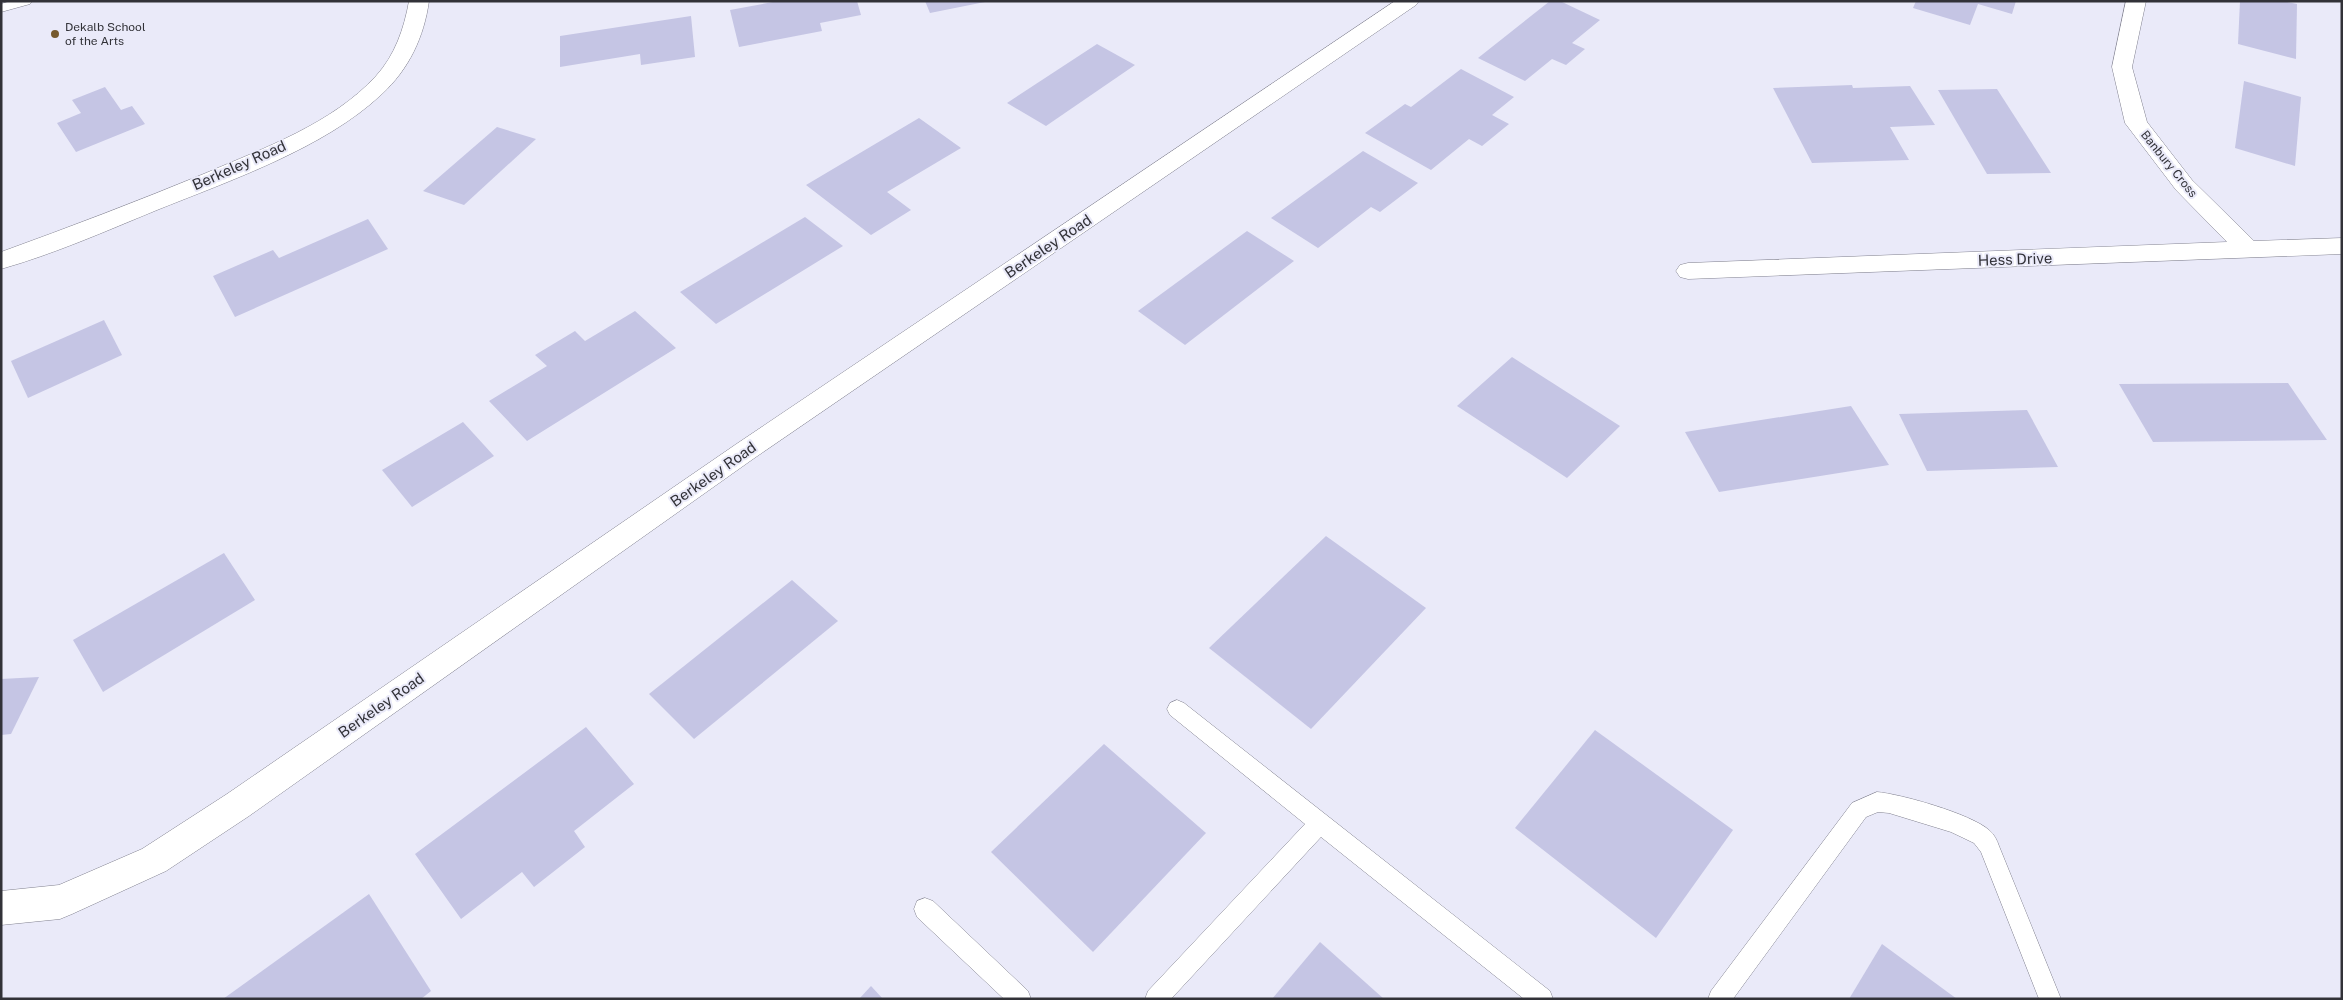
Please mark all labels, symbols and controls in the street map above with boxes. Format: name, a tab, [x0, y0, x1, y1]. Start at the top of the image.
place label: Dekalb School of the Arts	[65, 20, 146, 48]
marker: Dekalb School of the Arts	[49, 28, 61, 40]
street label: Banbury Cross	[2138, 128, 2200, 200]
street label: Berkeley Road	[190, 137, 288, 193]
street label: Berkeley Road	[1001, 211, 1095, 281]
street label: Hess Drive	[1977, 249, 2053, 269]
street label: Berkeley Road	[667, 438, 759, 510]
street label: Berkeley Road	[335, 669, 427, 741]

